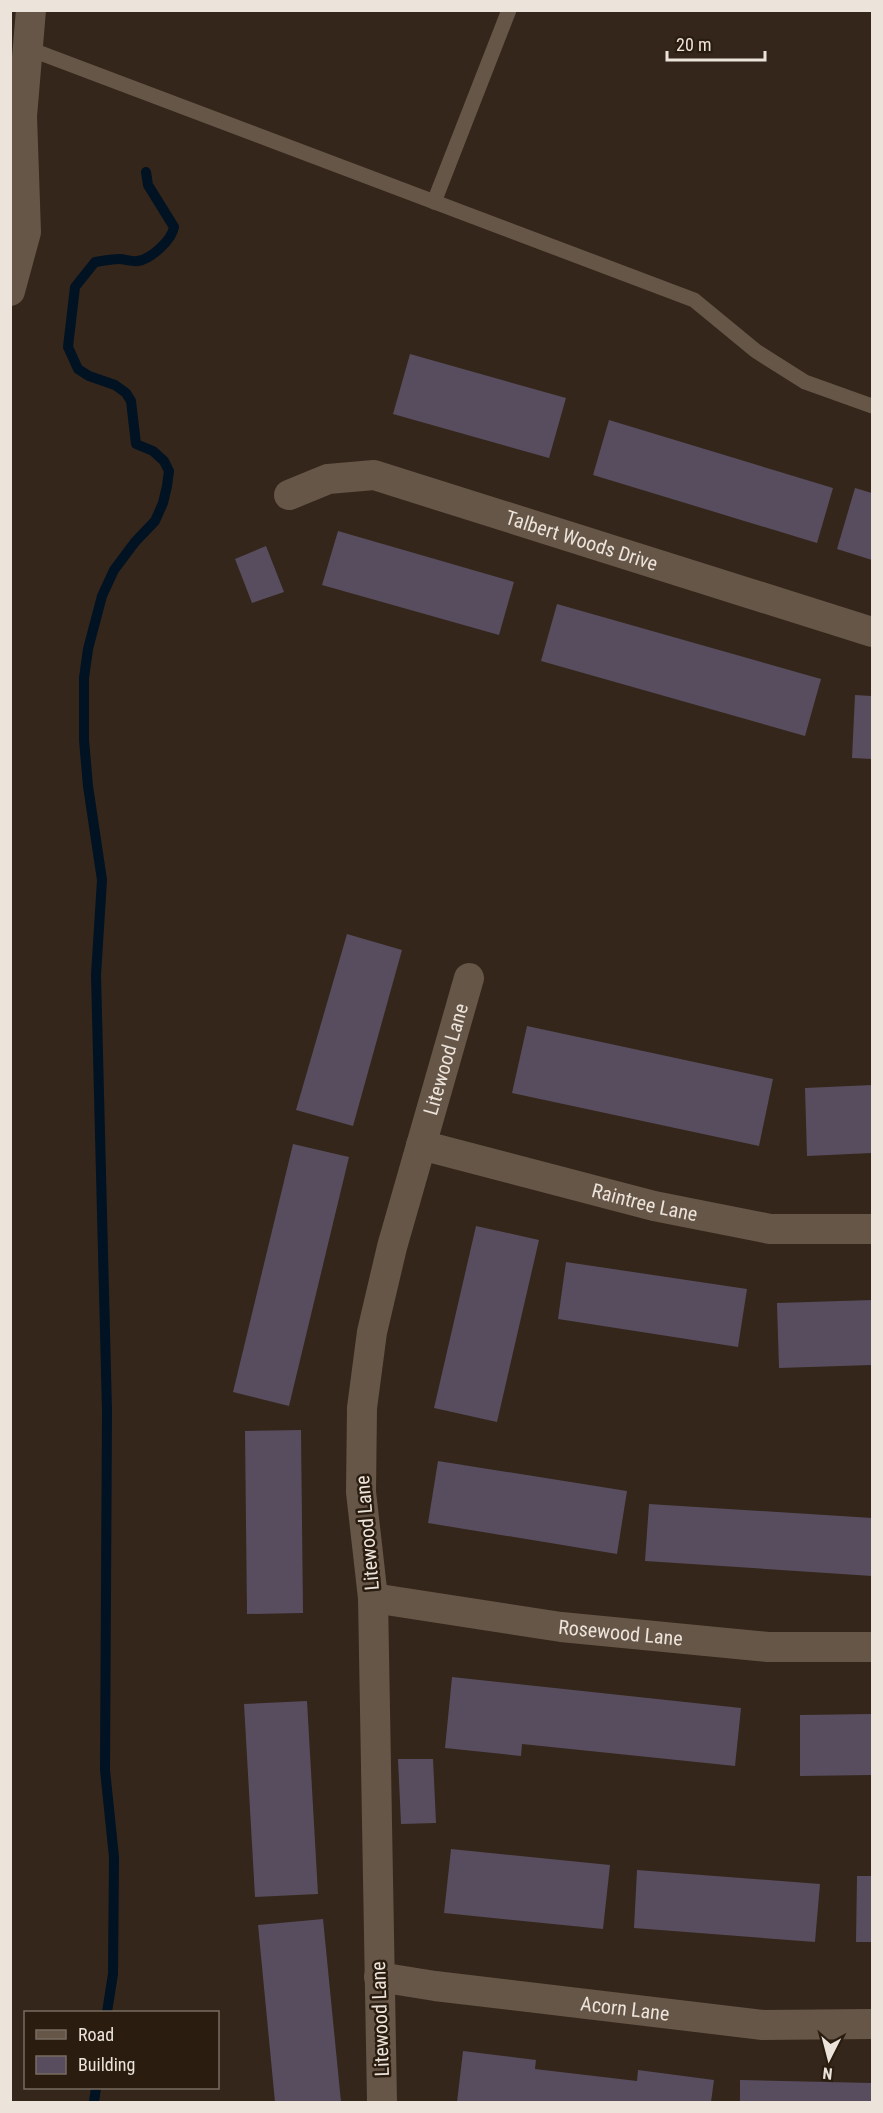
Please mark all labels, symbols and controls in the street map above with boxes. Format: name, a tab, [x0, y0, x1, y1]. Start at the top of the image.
scale bar	[667, 24, 764, 62]
text: 20 m	[676, 34, 711, 55]
street label: Talbert Woods Drive	[502, 505, 661, 576]
street label: Litewood Lane	[418, 1001, 473, 1118]
street label: Raintree Lane	[589, 1178, 700, 1226]
street label: Litewood Lane	[350, 1475, 384, 1591]
street label: Rosewood Lane	[557, 1615, 684, 1651]
street label: Litewood Lane	[366, 1961, 394, 2077]
street label: Acorn Lane	[579, 1991, 671, 2026]
legend	[24, 2011, 219, 2089]
text: Road	[78, 2024, 114, 2045]
north arrow	[799, 2029, 859, 2089]
text: Building	[78, 2054, 135, 2075]
text: N	[822, 2063, 833, 2083]

